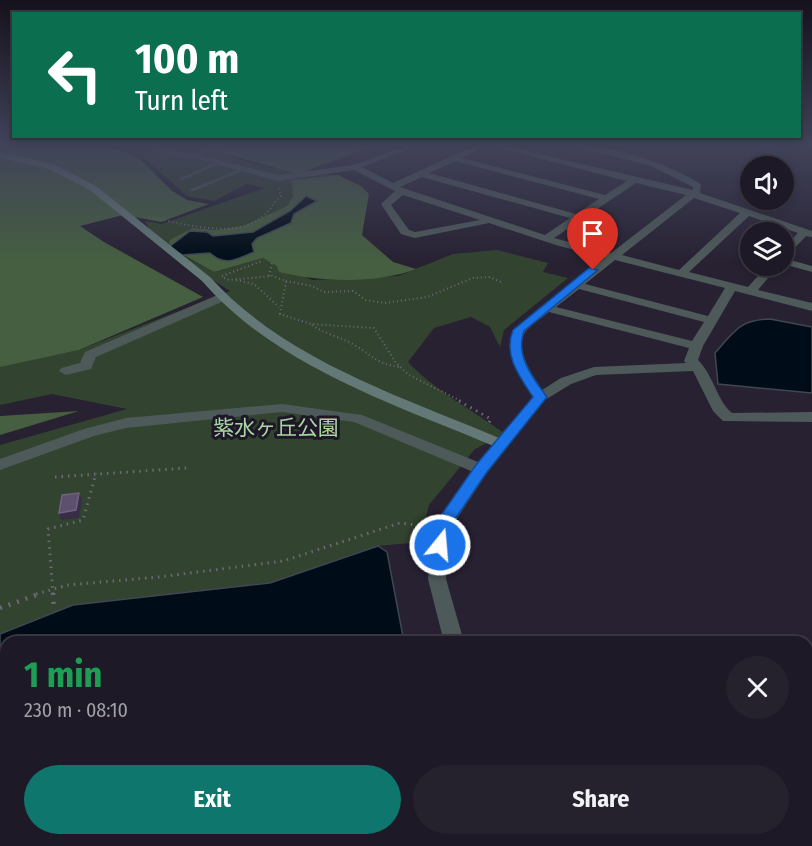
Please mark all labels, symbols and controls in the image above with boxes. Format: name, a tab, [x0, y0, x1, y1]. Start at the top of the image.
text: 100 m	[135, 34, 239, 84]
icon: left	[36, 36, 114, 114]
text: Turn left	[135, 85, 228, 117]
map controls	[740, 156, 794, 276]
button: sound	[740, 156, 794, 210]
pin	[567, 208, 618, 270]
icon: arrive	[576, 217, 609, 250]
button: layers	[740, 222, 794, 276]
park label: 紫水ヶ丘公園	[213, 415, 339, 441]
position arrow	[408, 513, 472, 577]
text: 1 min	[24, 653, 102, 697]
button: close	[726, 656, 789, 719]
text: 230 m · 08:10	[24, 698, 128, 722]
button: Exit	[24, 765, 401, 834]
button: Share	[413, 765, 789, 834]

